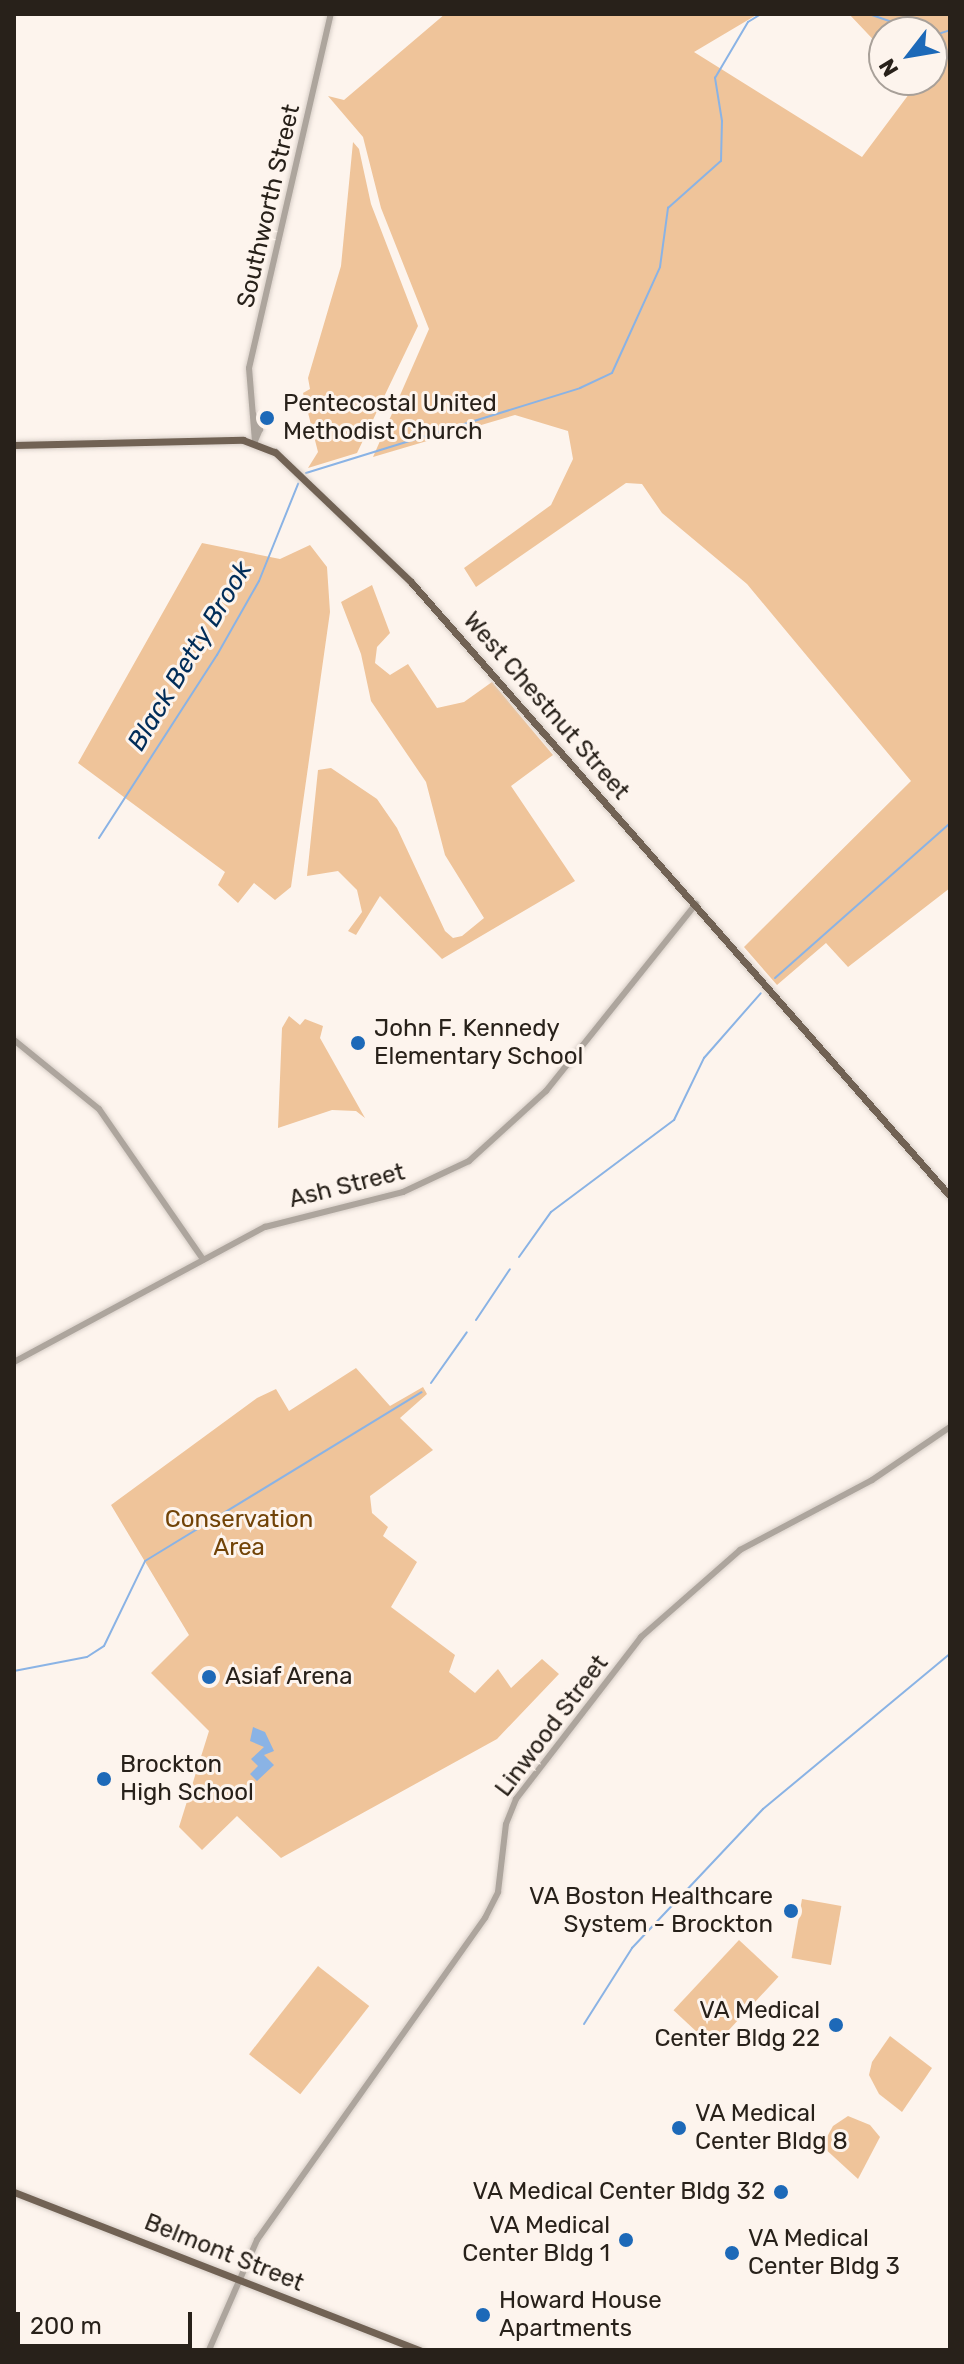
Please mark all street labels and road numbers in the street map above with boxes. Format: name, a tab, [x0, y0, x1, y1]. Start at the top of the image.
street label: Southworth Street	[232, 101, 306, 311]
street label: West Chestnut Street	[457, 606, 635, 806]
street label: Ash Street	[286, 1158, 408, 1214]
street label: Linwood Street	[489, 1650, 615, 1802]
street label: Belmont Street	[140, 2208, 308, 2298]

